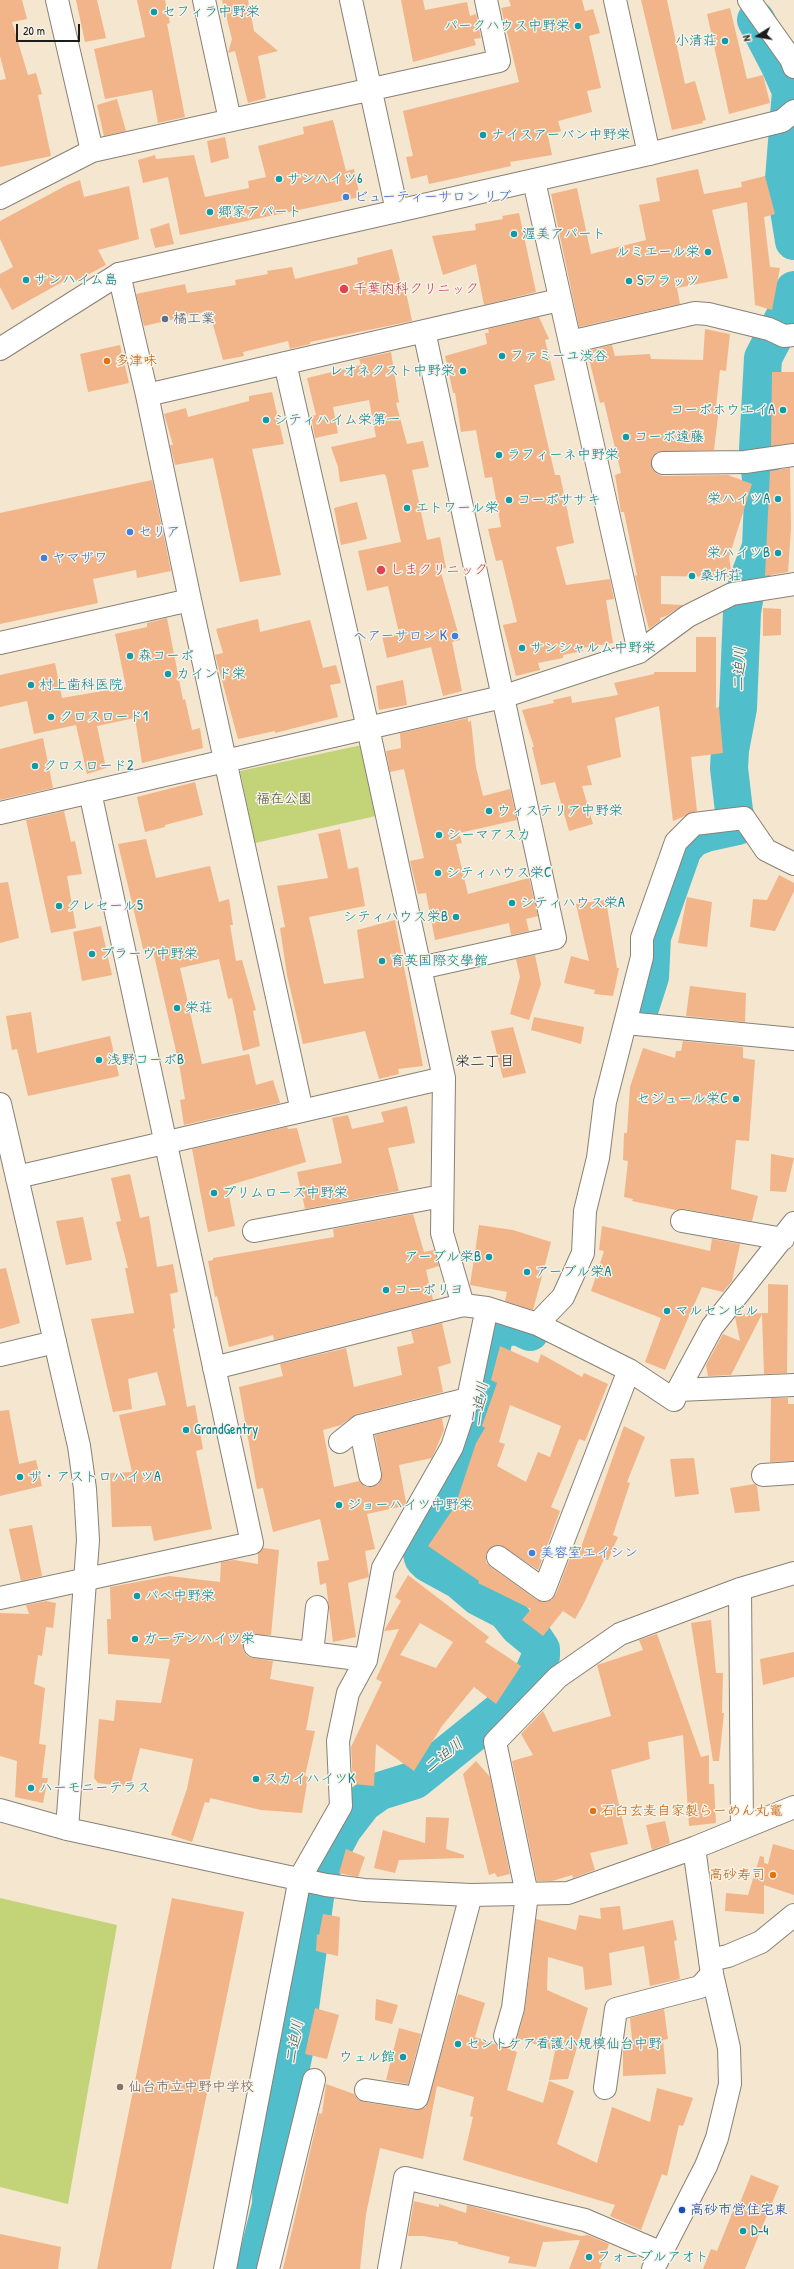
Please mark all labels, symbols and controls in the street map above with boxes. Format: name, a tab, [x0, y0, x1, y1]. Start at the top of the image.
place label: セフィラ中野栄	[162, 4, 260, 20]
marker: セフィラ中野栄	[149, 7, 159, 17]
scale bar	[18, 16, 82, 42]
north arrow	[738, 16, 778, 56]
place label: パークハウス中野栄	[444, 18, 570, 34]
marker: パークハウス中野栄	[573, 21, 583, 31]
text: 20 m	[23, 22, 45, 39]
place label: 小清荘	[675, 33, 717, 49]
text: N	[739, 34, 754, 43]
marker: 小清荘	[720, 36, 730, 46]
place label: ナイスアーバン中野栄	[491, 127, 630, 143]
marker: ナイスアーバン中野栄	[478, 130, 488, 140]
place label: サンハイツ6	[287, 171, 363, 187]
marker: サンハイツ6	[274, 174, 284, 184]
place label: ビューティーサロン リブ	[354, 189, 511, 205]
marker: ビューティーサロン リブ	[341, 192, 351, 202]
place label: 郷家アパート	[218, 204, 302, 220]
marker: 郷家アパート	[205, 207, 215, 217]
place label: 渥美アパート	[522, 226, 606, 242]
marker: 渥美アパート	[509, 229, 519, 239]
place label: ルミエール栄	[616, 244, 700, 260]
marker: ルミエール栄	[703, 247, 713, 257]
place label: サンハイム島	[34, 272, 118, 288]
place label: Sフラッツ	[637, 273, 699, 289]
marker: サンハイム島	[21, 275, 31, 285]
marker: Sフラッツ	[624, 276, 634, 286]
place label: 千葉内科クリニック	[353, 281, 479, 297]
marker: 千葉内科クリニック	[338, 283, 350, 295]
place label: 橘工業	[173, 311, 215, 327]
marker: 橘工業	[160, 314, 170, 324]
place label: ファミーユ渋谷	[510, 348, 608, 364]
marker: ファミーユ渋谷	[497, 351, 507, 361]
place label: 多津味	[115, 353, 157, 369]
marker: 多津味	[102, 356, 112, 366]
place label: レオネクスト中野栄	[329, 363, 455, 379]
marker: レオネクスト中野栄	[458, 366, 468, 376]
place label: コーポホウエイA	[670, 402, 775, 418]
marker: コーポホウエイA	[778, 405, 788, 415]
place label: シティハイム栄第一	[274, 412, 400, 428]
marker: シティハイム栄第一	[261, 415, 271, 425]
place label: コーポ遠藤	[634, 429, 704, 445]
marker: コーポ遠藤	[621, 432, 631, 442]
place label: ラフィーネ中野栄	[507, 447, 619, 463]
marker: ラフィーネ中野栄	[494, 450, 504, 460]
place label: 栄ハイツA	[707, 491, 770, 507]
place label: コーポササキ	[517, 492, 601, 508]
marker: 栄ハイツA	[773, 494, 783, 504]
marker: コーポササキ	[504, 495, 514, 505]
place label: エトワール栄	[415, 500, 499, 516]
marker: エトワール栄	[402, 503, 412, 513]
place label: セリア	[138, 524, 180, 540]
marker: セリア	[125, 527, 135, 537]
place label: 栄ハイツB	[707, 545, 770, 561]
marker: 栄ハイツB	[773, 548, 783, 558]
place label: ヤマザワ	[52, 550, 108, 566]
marker: ヤマザワ	[39, 553, 49, 563]
place label: しまクリニック	[390, 562, 488, 578]
marker: しまクリニック	[375, 564, 387, 576]
place label: 桑折荘	[700, 568, 742, 584]
marker: 桑折荘	[687, 571, 697, 581]
place label: ヘアーサロン K	[353, 628, 447, 644]
marker: ヘアーサロン K	[450, 631, 460, 641]
place label: サンシャルム中野栄	[530, 640, 656, 656]
marker: サンシャルム中野栄	[517, 643, 527, 653]
water label: 二迫川	[730, 646, 750, 692]
place label: 森コーポ	[138, 648, 194, 664]
marker: 森コーポ	[125, 651, 135, 661]
place label: カインド栄	[176, 666, 246, 682]
marker: カインド栄	[163, 669, 173, 679]
place label: 村上歯科医院	[39, 677, 123, 693]
marker: 村上歯科医院	[26, 680, 36, 690]
place label: クロスロード1	[59, 709, 148, 725]
marker: クロスロード1	[46, 712, 56, 722]
place label: クロスロード2	[43, 758, 134, 774]
marker: クロスロード2	[30, 761, 40, 771]
park label: 福在公園	[256, 791, 312, 807]
place label: ウィステリア中野栄	[497, 803, 623, 819]
marker: ウィステリア中野栄	[484, 806, 494, 816]
place label: シーマアスカ	[447, 827, 531, 843]
marker: シーマアスカ	[434, 830, 444, 840]
place label: シティハウス栄C	[446, 865, 552, 881]
marker: シティハウス栄C	[433, 868, 443, 878]
place label: シティハウス栄A	[520, 895, 625, 911]
place label: クレセール5	[67, 898, 143, 914]
marker: シティハウス栄A	[507, 898, 517, 908]
marker: クレセール5	[54, 901, 64, 911]
place label: シティハウス栄B	[343, 909, 448, 925]
marker: シティハウス栄B	[451, 912, 461, 922]
place label: プラーヴ中野栄	[100, 946, 198, 962]
marker: プラーヴ中野栄	[87, 949, 97, 959]
place label: 育英国際交學館	[390, 953, 488, 969]
marker: 育英国際交學館	[377, 956, 387, 966]
place label: 栄荘	[185, 1000, 213, 1016]
marker: 栄荘	[172, 1003, 182, 1013]
place label: 浅野コーポB	[107, 1052, 184, 1068]
district label: 栄二丁目	[455, 1053, 515, 1071]
marker: 浅野コーポB	[94, 1055, 104, 1065]
place label: セジュール栄C	[636, 1091, 728, 1107]
marker: セジュール栄C	[731, 1094, 741, 1104]
place label: プリムローズ中野栄	[222, 1185, 348, 1201]
marker: プリムローズ中野栄	[209, 1188, 219, 1198]
place label: アーブル栄B	[404, 1249, 481, 1265]
marker: アーブル栄B	[484, 1252, 494, 1262]
place label: アーブル栄A	[535, 1264, 611, 1280]
marker: アーブル栄A	[522, 1267, 532, 1277]
place label: コーポリヨ	[394, 1282, 464, 1298]
marker: コーポリヨ	[381, 1285, 391, 1295]
place label: マルセンビル	[675, 1303, 759, 1319]
marker: マルセンビル	[662, 1306, 672, 1316]
water label: 二迫川	[467, 1380, 493, 1428]
place label: GrandGentry	[194, 1422, 258, 1438]
marker: GrandGentry	[181, 1425, 191, 1435]
place label: ザ・アストロハイツA	[28, 1469, 161, 1485]
marker: ザ・アストロハイツA	[15, 1472, 25, 1482]
place label: ジョーハイツ中野栄	[347, 1497, 473, 1513]
marker: ジョーハイツ中野栄	[334, 1500, 344, 1510]
place label: 美容室エイシン	[540, 1545, 638, 1561]
marker: 美容室エイシン	[527, 1548, 537, 1558]
place label: パベ中野栄	[145, 1588, 215, 1604]
marker: パベ中野栄	[132, 1591, 142, 1601]
place label: ガーデンハイツ栄	[143, 1631, 255, 1647]
marker: ガーデンハイツ栄	[130, 1634, 140, 1644]
water label: 二迫川	[421, 1735, 467, 1777]
place label: スカイハイツK	[264, 1771, 355, 1787]
marker: スカイハイツK	[251, 1774, 261, 1784]
place label: ハーモニーテラス	[39, 1780, 151, 1796]
marker: ハーモニーテラス	[26, 1783, 36, 1793]
place label: 石臼玄麦自家製らーめん丸竃	[601, 1803, 783, 1819]
marker: 石臼玄麦自家製らーめん丸竃	[588, 1806, 598, 1816]
place label: 高砂寿司	[709, 1867, 765, 1883]
marker: 高砂寿司	[768, 1870, 778, 1880]
water label: 二迫川	[282, 2018, 308, 2066]
place label: セントケア看護小規模仙台中野	[466, 2036, 662, 2052]
marker: セントケア看護小規模仙台中野	[453, 2039, 463, 2049]
place label: ウェル館	[339, 2049, 395, 2065]
marker: ウェル館	[398, 2052, 408, 2062]
place label: 仙台市立中野中学校	[128, 2079, 254, 2095]
marker: 仙台市立中野中学校	[115, 2082, 125, 2092]
place label: 高砂市営住宅東	[690, 2202, 788, 2218]
marker: 高砂市営住宅東	[677, 2205, 687, 2215]
place label: D-4	[751, 2223, 769, 2239]
marker: D-4	[738, 2226, 748, 2236]
place label: フォーブルアオト	[597, 2249, 709, 2265]
marker: フォーブルアオト	[584, 2252, 594, 2262]

